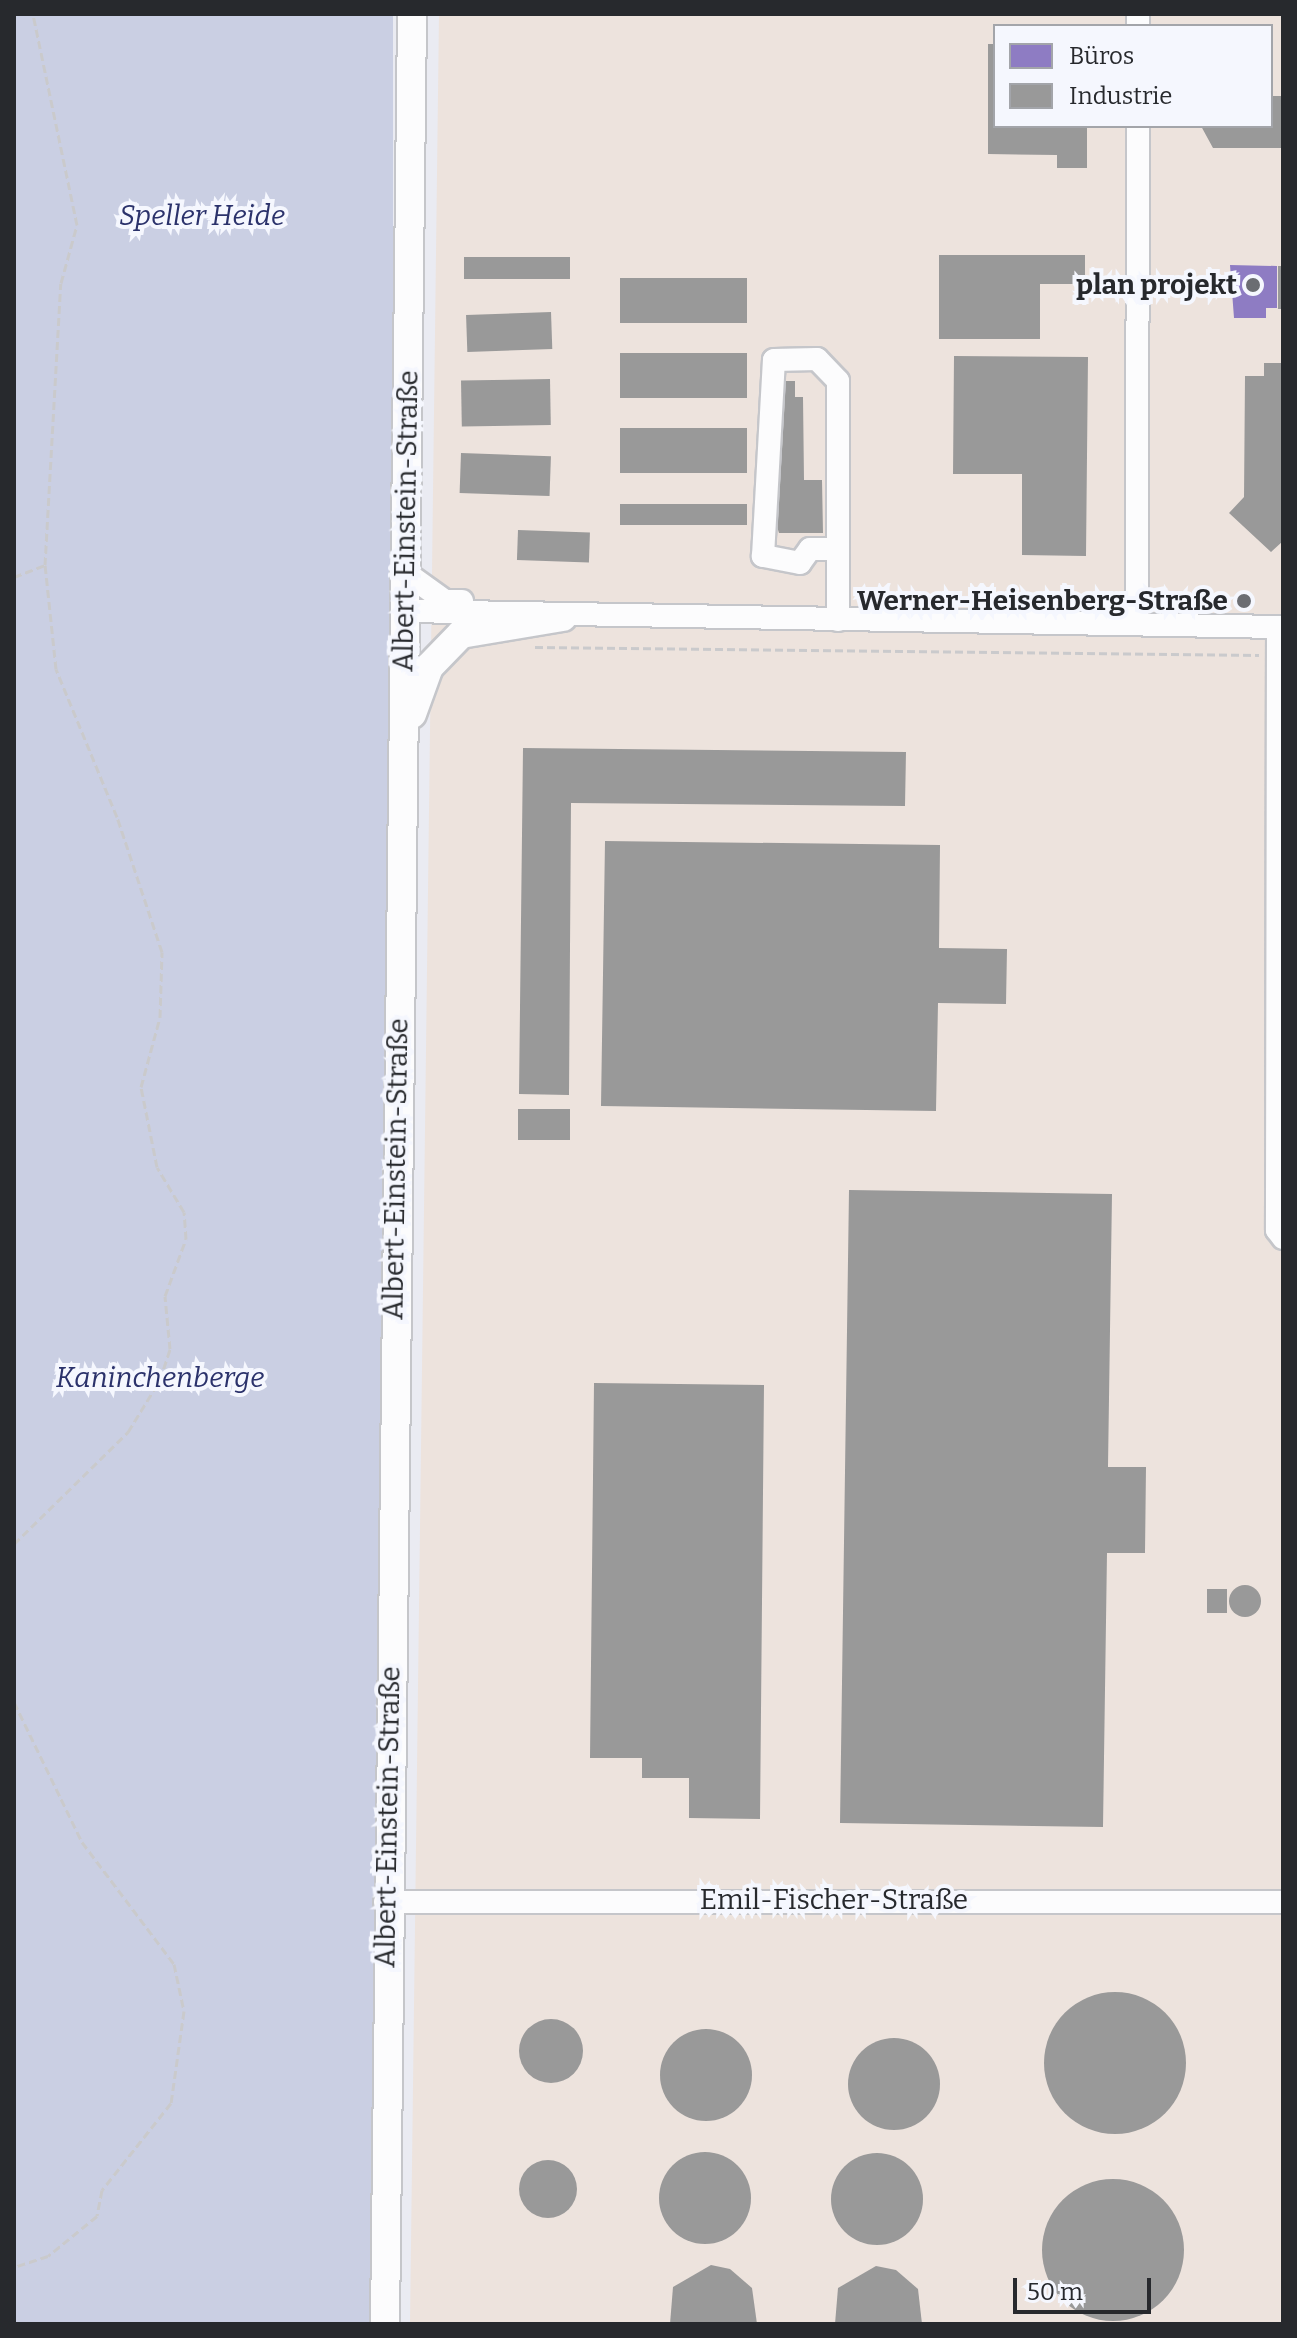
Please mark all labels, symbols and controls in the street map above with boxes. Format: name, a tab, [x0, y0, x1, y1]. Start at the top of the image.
legend	[993, 24, 1273, 128]
text: Büros	[1069, 42, 1134, 70]
text: Industrie	[1069, 82, 1172, 110]
park label: Speller Heide	[119, 199, 285, 233]
place label: plan projekt	[1076, 268, 1237, 302]
marker: plan projekt	[1244, 276, 1262, 294]
street label: Albert-Einstein-Straße	[387, 370, 425, 672]
place label: Werner-Heisenberg-Straße	[857, 584, 1228, 618]
marker: Werner-Heisenberg-Straße	[1235, 592, 1253, 610]
street label: Albert-Einstein-Straße	[377, 1018, 415, 1320]
park label: Kaninchenberge	[56, 1361, 264, 1395]
street label: Albert-Einstein-Straße	[369, 1666, 407, 1968]
street label: Emil-Fischer-Straße	[700, 1883, 968, 1917]
scale bar	[1017, 2262, 1155, 2312]
text: 50 m	[1027, 2278, 1083, 2306]

